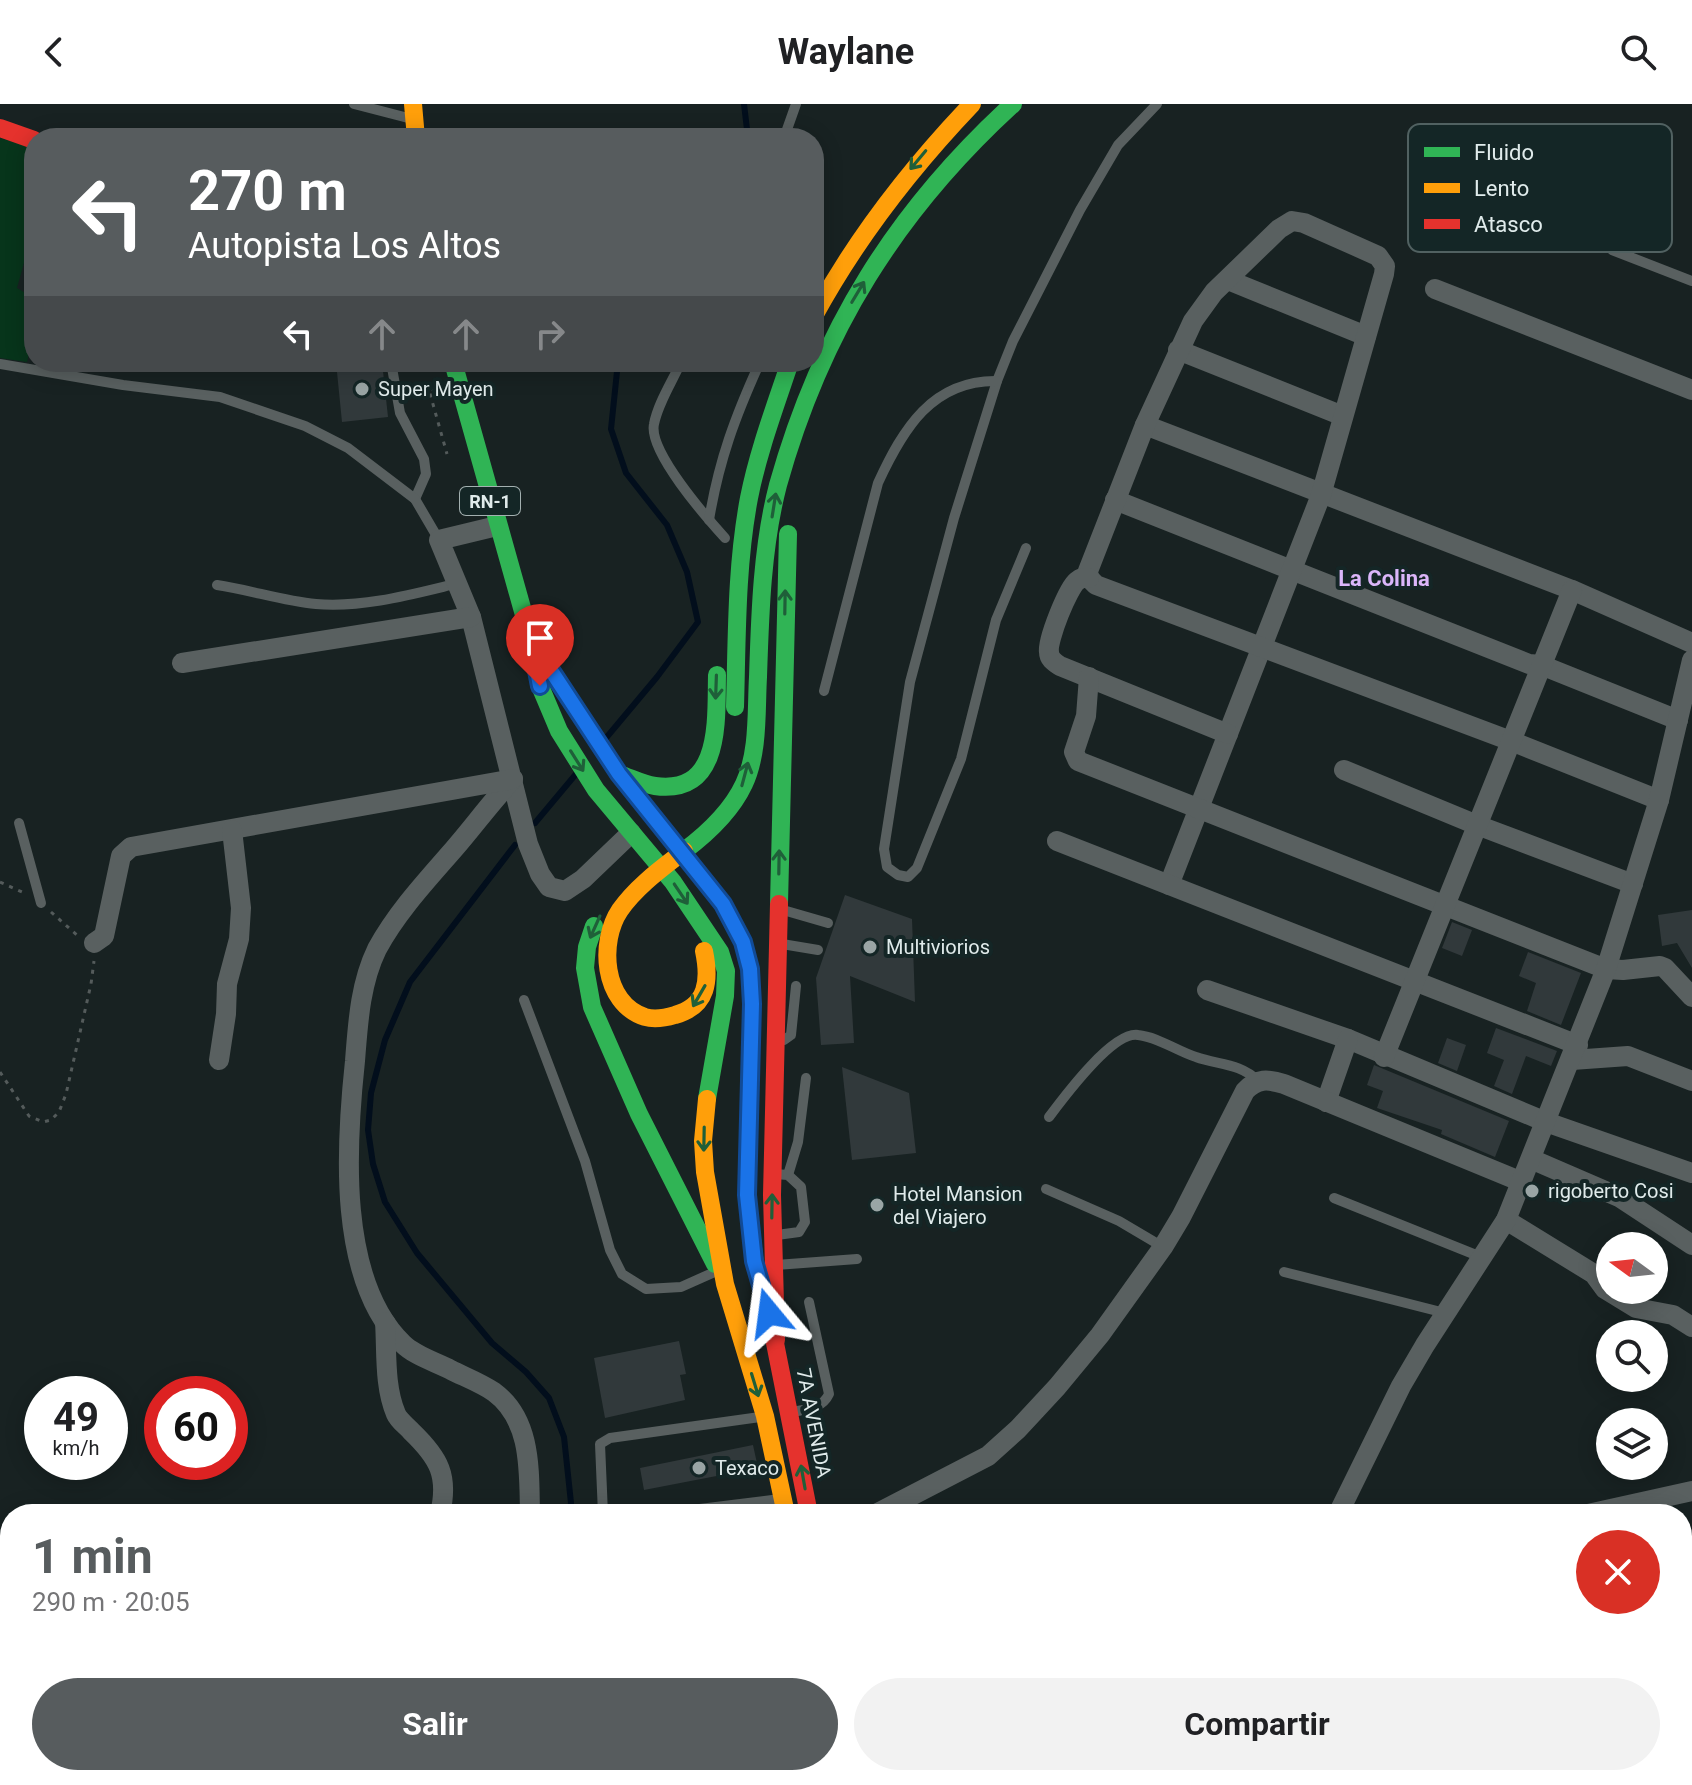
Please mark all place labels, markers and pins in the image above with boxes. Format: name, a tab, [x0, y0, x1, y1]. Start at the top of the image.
place label: Super Mayen	[378, 377, 494, 401]
marker: Super Mayen	[353, 380, 371, 398]
pin	[506, 604, 574, 686]
place label: Multiviorios	[886, 935, 990, 959]
marker: Multiviorios	[861, 938, 879, 956]
place label: rigoberto Cosi	[1548, 1179, 1674, 1203]
place label: Hotel Mansion del Viajero	[893, 1182, 1023, 1229]
marker: rigoberto Cosi	[1523, 1182, 1541, 1200]
marker: Hotel Mansion del Viajero	[868, 1196, 886, 1214]
place label: Texaco	[715, 1456, 779, 1480]
marker: Texaco	[690, 1459, 708, 1477]

